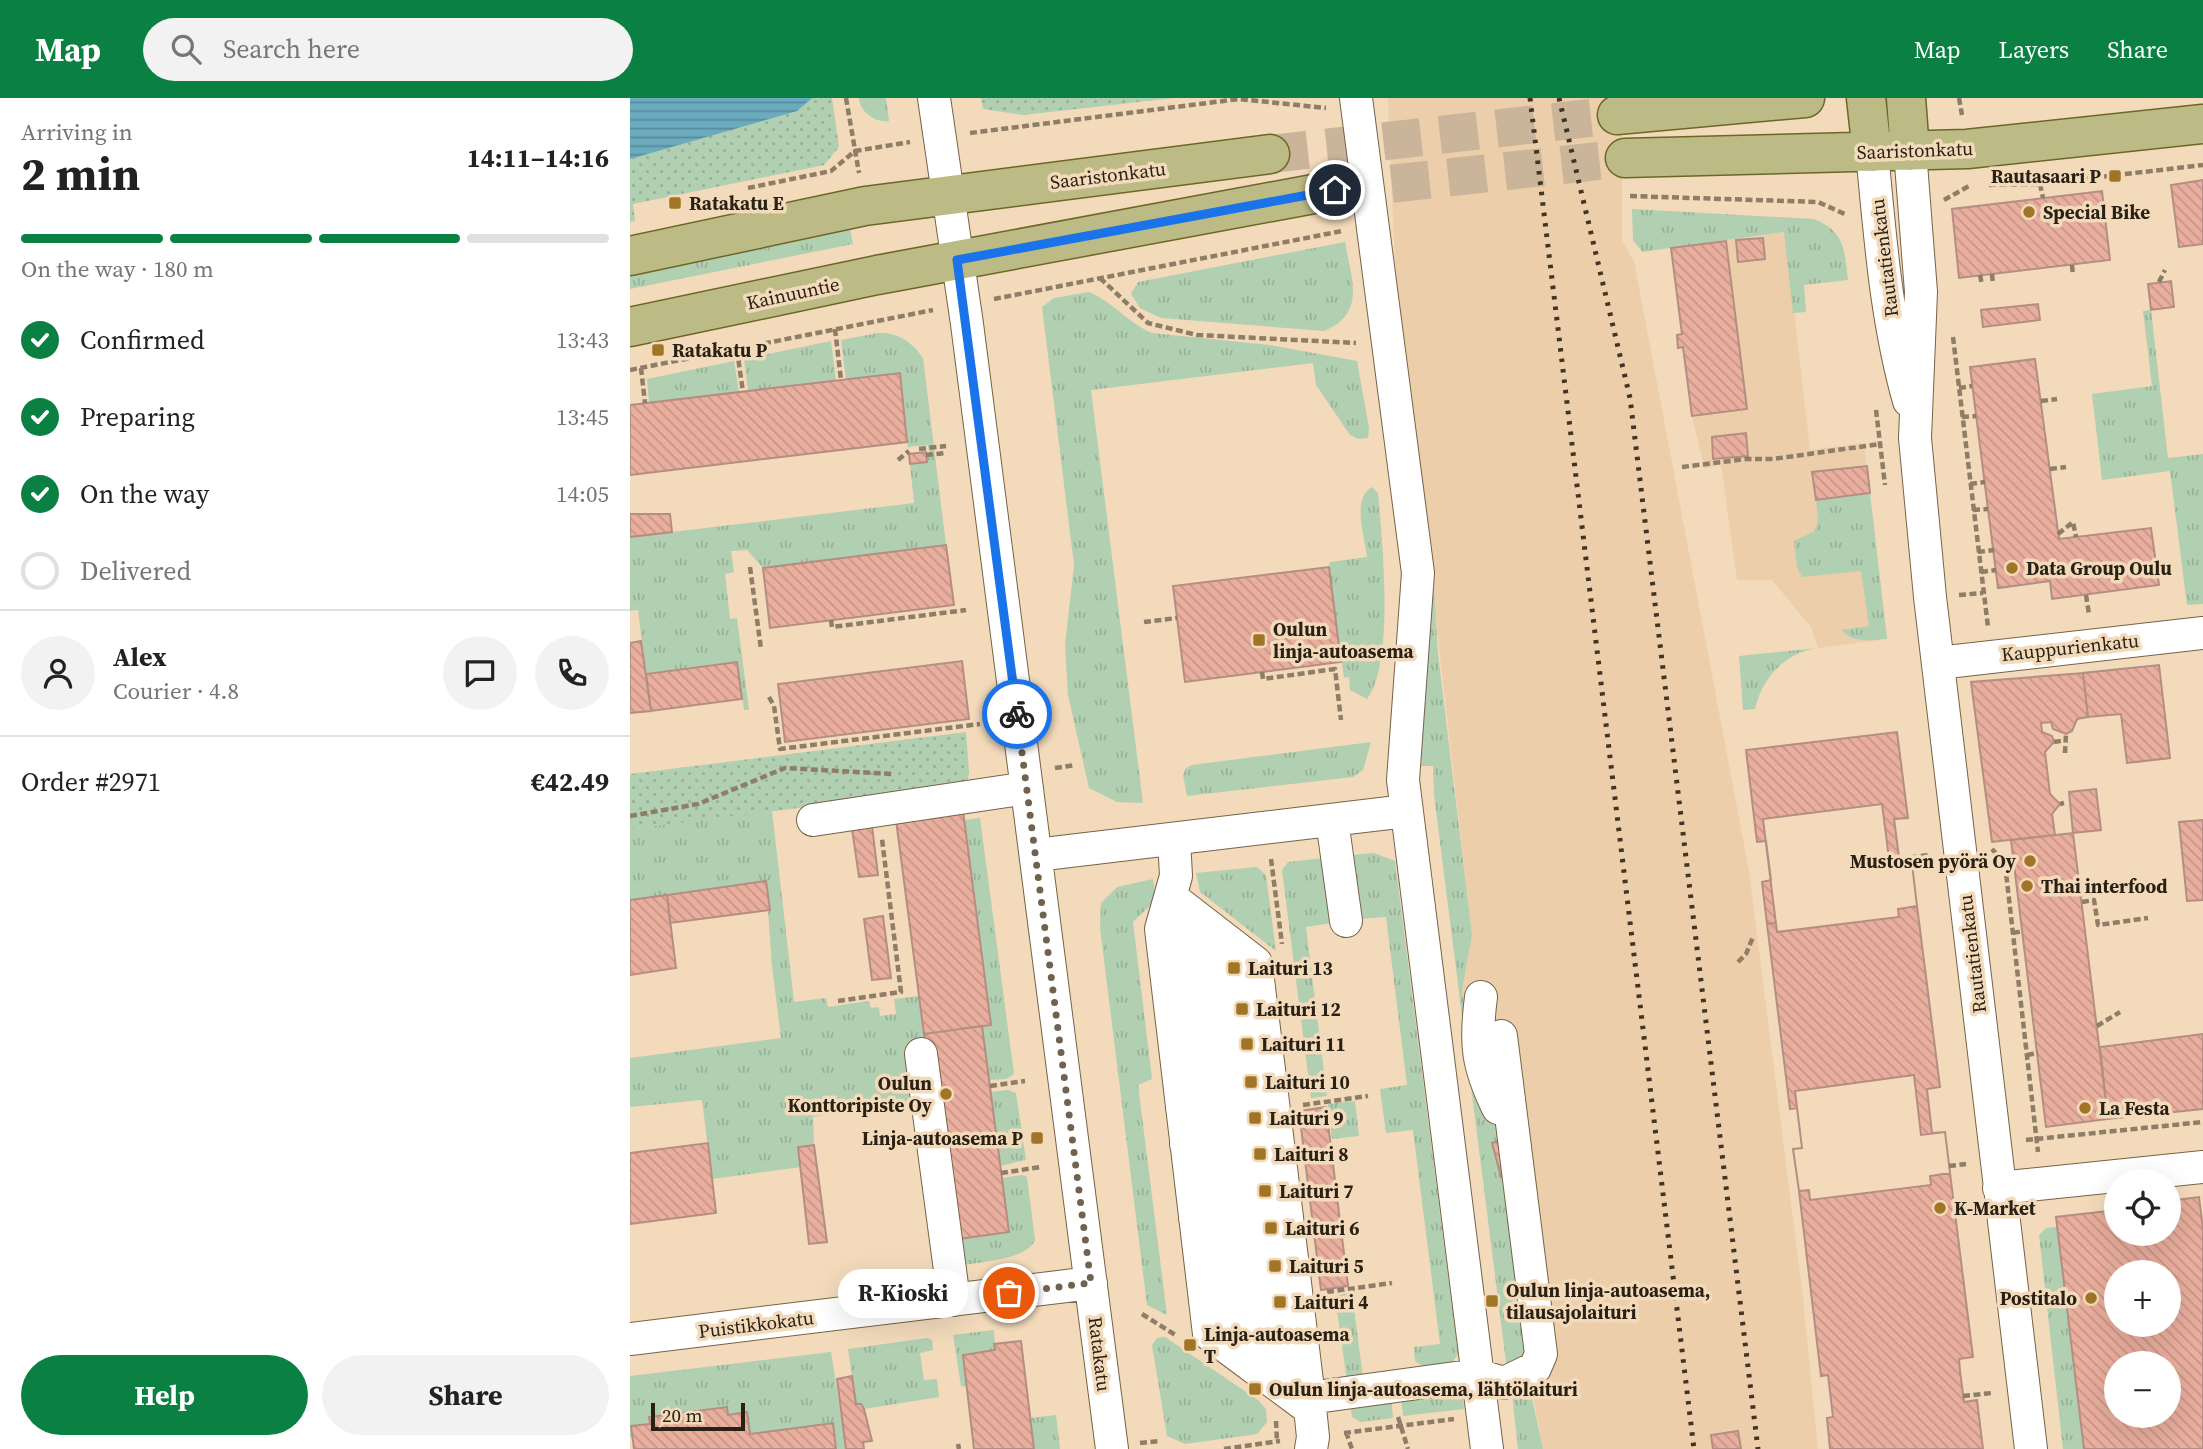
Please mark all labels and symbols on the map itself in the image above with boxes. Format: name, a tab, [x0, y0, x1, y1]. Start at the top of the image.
street label: Saaristonkatu	[1856, 135, 1974, 165]
street label: Saaristonkatu	[1049, 155, 1167, 195]
pin	[1305, 160, 1365, 220]
place label: Rautasaari P	[1991, 163, 2101, 189]
marker: Rautasaari P	[2107, 168, 2123, 184]
place label: Ratakatu E	[689, 190, 784, 216]
marker: Ratakatu E	[667, 195, 683, 211]
street label: Rautatienkatu	[1864, 197, 1904, 319]
place label: Special Bike	[2043, 199, 2150, 225]
marker: Special Bike	[2021, 204, 2037, 220]
street label: Kainuuntie	[744, 270, 842, 316]
place label: Ratakatu P	[672, 337, 767, 363]
marker: Ratakatu P	[650, 342, 666, 358]
place label: Data Group Oulu	[2026, 555, 2172, 581]
marker: Data Group Oulu	[2004, 560, 2020, 576]
place label: Oulun linja-autoasema	[1273, 616, 1415, 664]
street label: Kauppurienkatu	[2000, 627, 2140, 667]
marker: Oulun linja-autoasema	[1251, 632, 1267, 648]
courier	[982, 679, 1052, 749]
place label: Mustosen pyörä Oy	[1850, 848, 2017, 874]
marker: Mustosen pyörä Oy	[2022, 853, 2038, 869]
place label: Thai interfood	[2041, 873, 2168, 899]
marker: Thai interfood	[2019, 878, 2035, 894]
street label: Rautatienkatu	[1952, 893, 1992, 1015]
place label: Laituri 13	[1248, 955, 1333, 981]
marker: Laituri 13	[1226, 960, 1242, 976]
place label: Laituri 12	[1256, 996, 1341, 1022]
marker: Laituri 12	[1234, 1001, 1250, 1017]
place label: Laituri 11	[1261, 1031, 1346, 1057]
marker: Laituri 11	[1239, 1036, 1255, 1052]
place label: Laituri 10	[1265, 1069, 1350, 1095]
place label: Oulun Konttoripiste Oy	[788, 1070, 933, 1118]
marker: Laituri 10	[1243, 1074, 1259, 1090]
marker: Oulun Konttoripiste Oy	[938, 1086, 954, 1102]
place label: La Festa	[2099, 1095, 2171, 1121]
marker: La Festa	[2077, 1100, 2093, 1116]
place label: Laituri 9	[1269, 1105, 1344, 1131]
marker: Laituri 9	[1247, 1110, 1263, 1126]
place label: Linja-autoasema P	[862, 1125, 1023, 1151]
marker: Linja-autoasema P	[1029, 1130, 1045, 1146]
place label: Laituri 8	[1274, 1141, 1349, 1167]
marker: Laituri 8	[1252, 1146, 1268, 1162]
place label: Laituri 7	[1279, 1178, 1354, 1204]
marker: Laituri 7	[1257, 1183, 1273, 1199]
place label: K-Market	[1954, 1195, 2036, 1221]
marker: K-Market	[1932, 1200, 1948, 1216]
place label: Laituri 6	[1285, 1215, 1360, 1241]
marker: Laituri 6	[1263, 1220, 1279, 1236]
place label: Laituri 5	[1289, 1253, 1364, 1279]
marker: Laituri 5	[1267, 1258, 1283, 1274]
pin	[979, 1263, 1039, 1323]
callout: R-Kioski	[838, 1268, 967, 1318]
place label: Oulun linja-autoasema, tilausajolaituri	[1506, 1277, 1711, 1325]
place label: Postitalo	[2000, 1285, 2077, 1311]
place label: Laituri 4	[1294, 1289, 1369, 1315]
marker: Postitalo	[2083, 1290, 2099, 1306]
marker: Oulun linja-autoasema, tilausajolaituri	[1484, 1293, 1500, 1309]
marker: Laituri 4	[1272, 1294, 1288, 1310]
street label: Puistikkokatu	[697, 1304, 815, 1344]
street label: Ratakatu	[1083, 1315, 1117, 1393]
place label: Linja-autoasema T	[1204, 1321, 1350, 1369]
marker: Linja-autoasema T	[1182, 1337, 1198, 1353]
place label: Oulun linja-autoasema, lähtölaituri	[1269, 1376, 1578, 1402]
marker: Oulun linja-autoasema, lähtölaituri	[1247, 1381, 1263, 1397]
scale bar	[651, 1400, 746, 1432]

